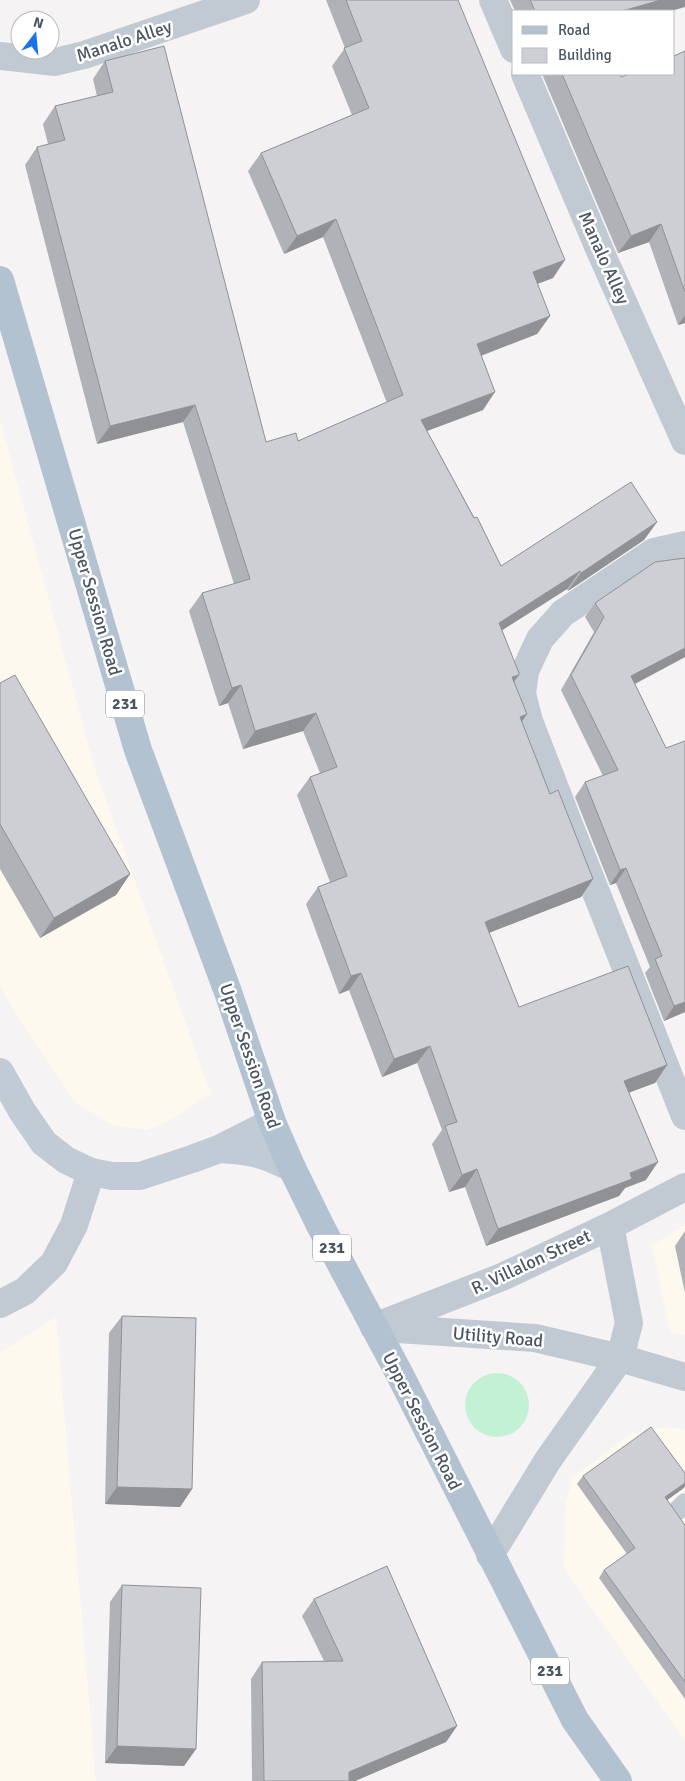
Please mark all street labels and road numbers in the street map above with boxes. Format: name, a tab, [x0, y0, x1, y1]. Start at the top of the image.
street label: Manalo Alley	[73, 15, 175, 67]
street label: Manalo Alley	[574, 208, 634, 308]
street label: Upper Session Road	[63, 526, 127, 678]
road number: 231	[106, 691, 144, 718]
street label: Upper Session Road	[215, 981, 285, 1131]
street label: R. Villalon Street	[468, 1225, 594, 1299]
road number: 231	[313, 1234, 351, 1262]
street label: Utility Road	[452, 1322, 544, 1352]
street label: Upper Session Road	[378, 1348, 466, 1494]
road number: 231	[531, 1658, 569, 1684]

